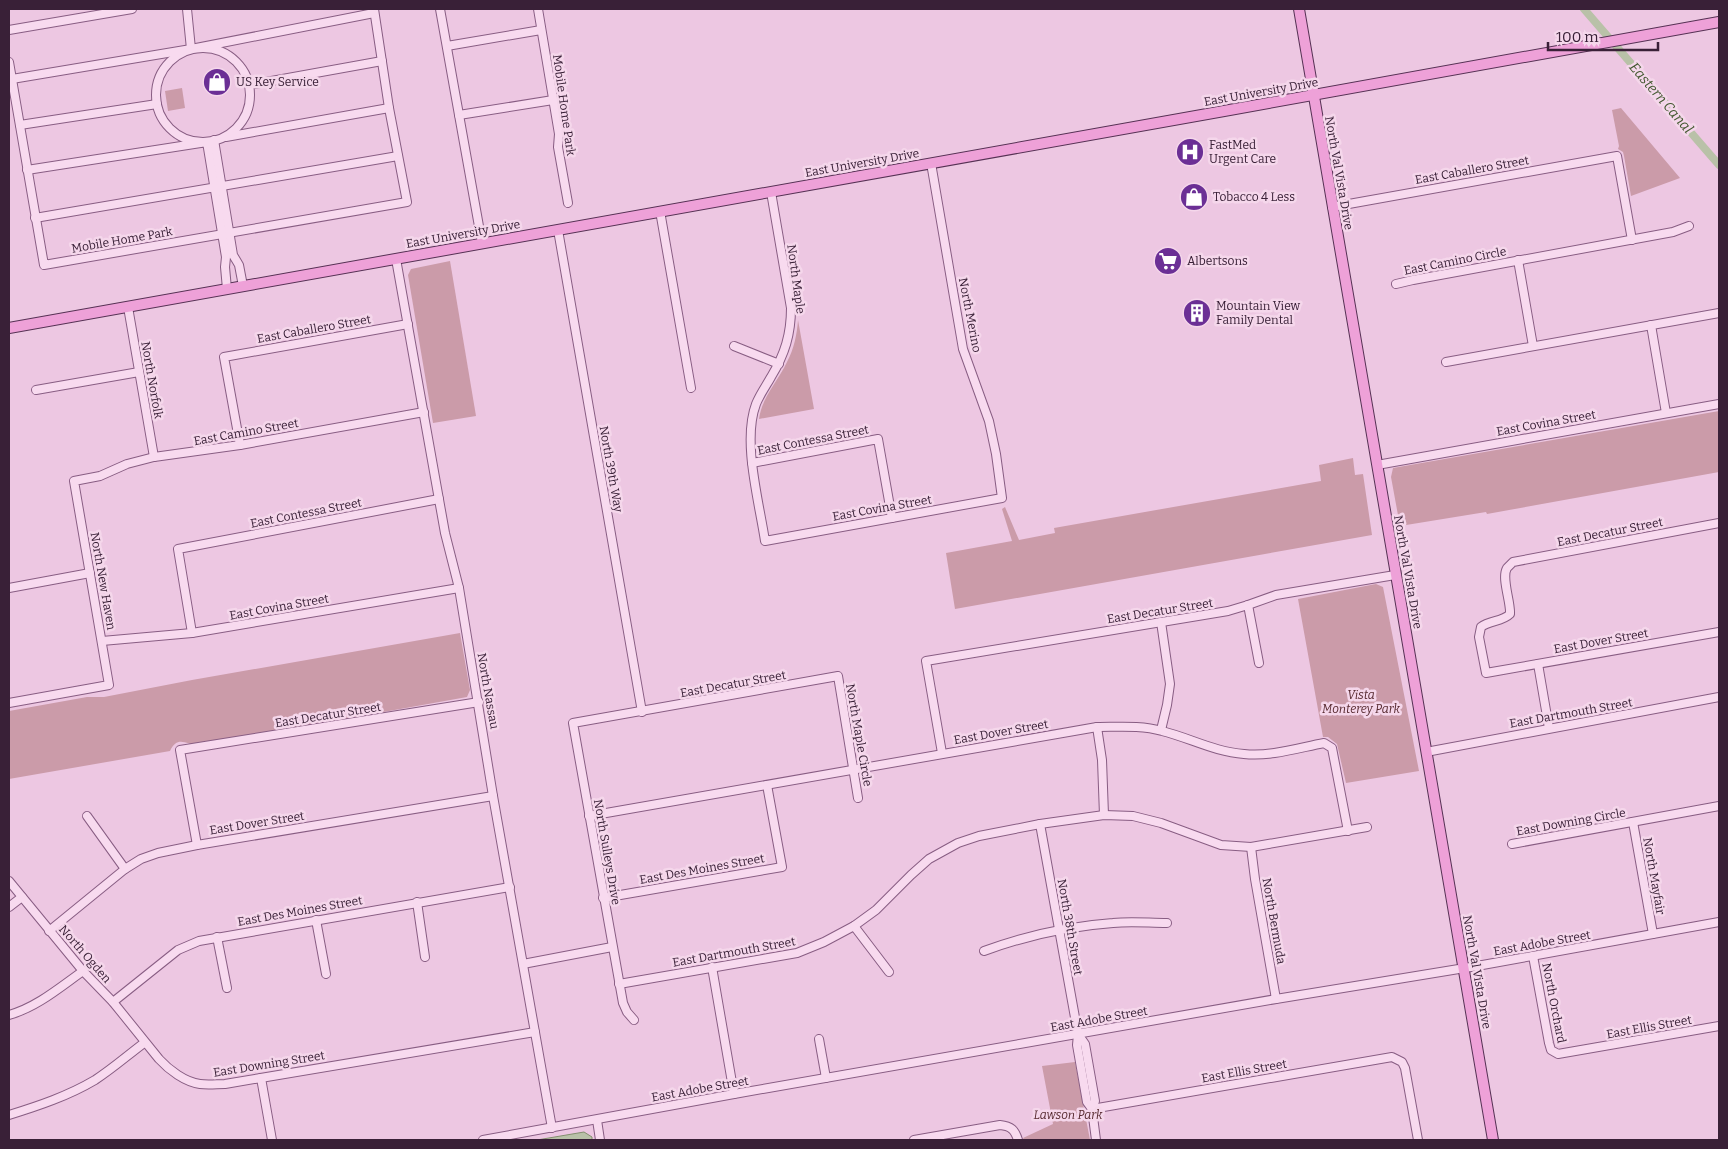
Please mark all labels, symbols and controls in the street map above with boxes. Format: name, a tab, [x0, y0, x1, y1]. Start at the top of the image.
scale bar	[1548, 20, 1658, 52]
text: 100 m	[1556, 28, 1599, 46]
street label: Mobile Home Park	[550, 53, 578, 157]
water label: Eastern Canal	[1626, 59, 1697, 137]
shop icon: US Key Service	[202, 67, 232, 97]
place label: US Key Service	[236, 75, 319, 89]
street label: East University Drive	[1203, 75, 1319, 109]
street label: North Val Vista Drive	[1322, 115, 1356, 231]
hospital icon: FastMed Urgent Care	[1175, 137, 1205, 167]
place label: FastMed Urgent Care	[1209, 138, 1276, 166]
street label: East University Drive	[804, 146, 920, 180]
street label: East Caballero Street	[1414, 153, 1531, 187]
shop icon: Tobacco 4 Less	[1179, 182, 1209, 212]
place label: Tobacco 4 Less	[1213, 190, 1295, 204]
street label: East University Drive	[405, 217, 521, 251]
street label: Mobile Home Park	[70, 224, 174, 256]
street label: North Maple	[784, 243, 808, 315]
street label: East Camino Circle	[1403, 244, 1507, 278]
supermarket icon: Albertsons	[1153, 246, 1183, 276]
place label: Albertsons	[1187, 254, 1248, 268]
street label: North Merino	[956, 276, 984, 354]
building icon: Mountain View Family Dental	[1182, 298, 1212, 328]
place label: Mountain View Family Dental	[1216, 299, 1300, 327]
street label: East Caballero Street	[256, 312, 373, 346]
street label: North Norfolk	[138, 340, 166, 420]
street label: East Covina Street	[1495, 407, 1597, 439]
street label: East Camino Street	[193, 416, 300, 448]
street label: East Contessa Street	[756, 422, 871, 458]
street label: North 39th Way	[597, 425, 626, 514]
street label: East Covina Street	[831, 492, 933, 524]
street label: East Contessa Street	[249, 495, 364, 531]
street label: North Val Vista Drive	[1391, 514, 1425, 630]
street label: East Decatur Street	[1556, 515, 1665, 549]
street label: North New Haven	[88, 531, 119, 631]
street label: East Covina Street	[228, 591, 330, 623]
street label: East Decatur Street	[1106, 596, 1215, 626]
street label: East Dover Street	[1553, 626, 1650, 656]
street label: North Nassau	[474, 652, 502, 731]
street label: East Decatur Street	[679, 668, 788, 700]
street label: North Maple Circle	[843, 682, 875, 788]
park label: Vista Monterey Park	[1322, 688, 1401, 716]
street label: East Dartmouth Street	[1508, 695, 1634, 731]
street label: East Decatur Street	[274, 700, 383, 730]
street label: East Dover Street	[953, 717, 1050, 747]
street label: North Sulleys Drive	[591, 798, 623, 906]
street label: East Downing Circle	[1515, 805, 1627, 839]
street label: East Dover Street	[209, 808, 306, 837]
street label: North Mayfair	[1640, 836, 1668, 916]
street label: East Des Moines Street	[638, 851, 766, 887]
street label: North Bermuda	[1260, 877, 1289, 966]
street label: North 38th Street	[1055, 878, 1085, 977]
street label: East Des Moines Street	[236, 893, 364, 929]
street label: North Val Vista Drive	[1460, 914, 1494, 1030]
street label: North Ogden	[56, 922, 114, 986]
street label: East Adobe Street	[1492, 927, 1592, 958]
street label: East Dartmouth Street	[671, 934, 797, 970]
street label: North Orchard	[1539, 962, 1569, 1044]
street label: East Adobe Street	[1049, 1003, 1149, 1034]
street label: East Ellis Street	[1605, 1013, 1693, 1041]
street label: East Downing Street	[212, 1048, 326, 1080]
street label: East Ellis Street	[1200, 1057, 1288, 1085]
street label: East Adobe Street	[650, 1073, 750, 1104]
park label: Lawson Park	[1033, 1108, 1103, 1122]

